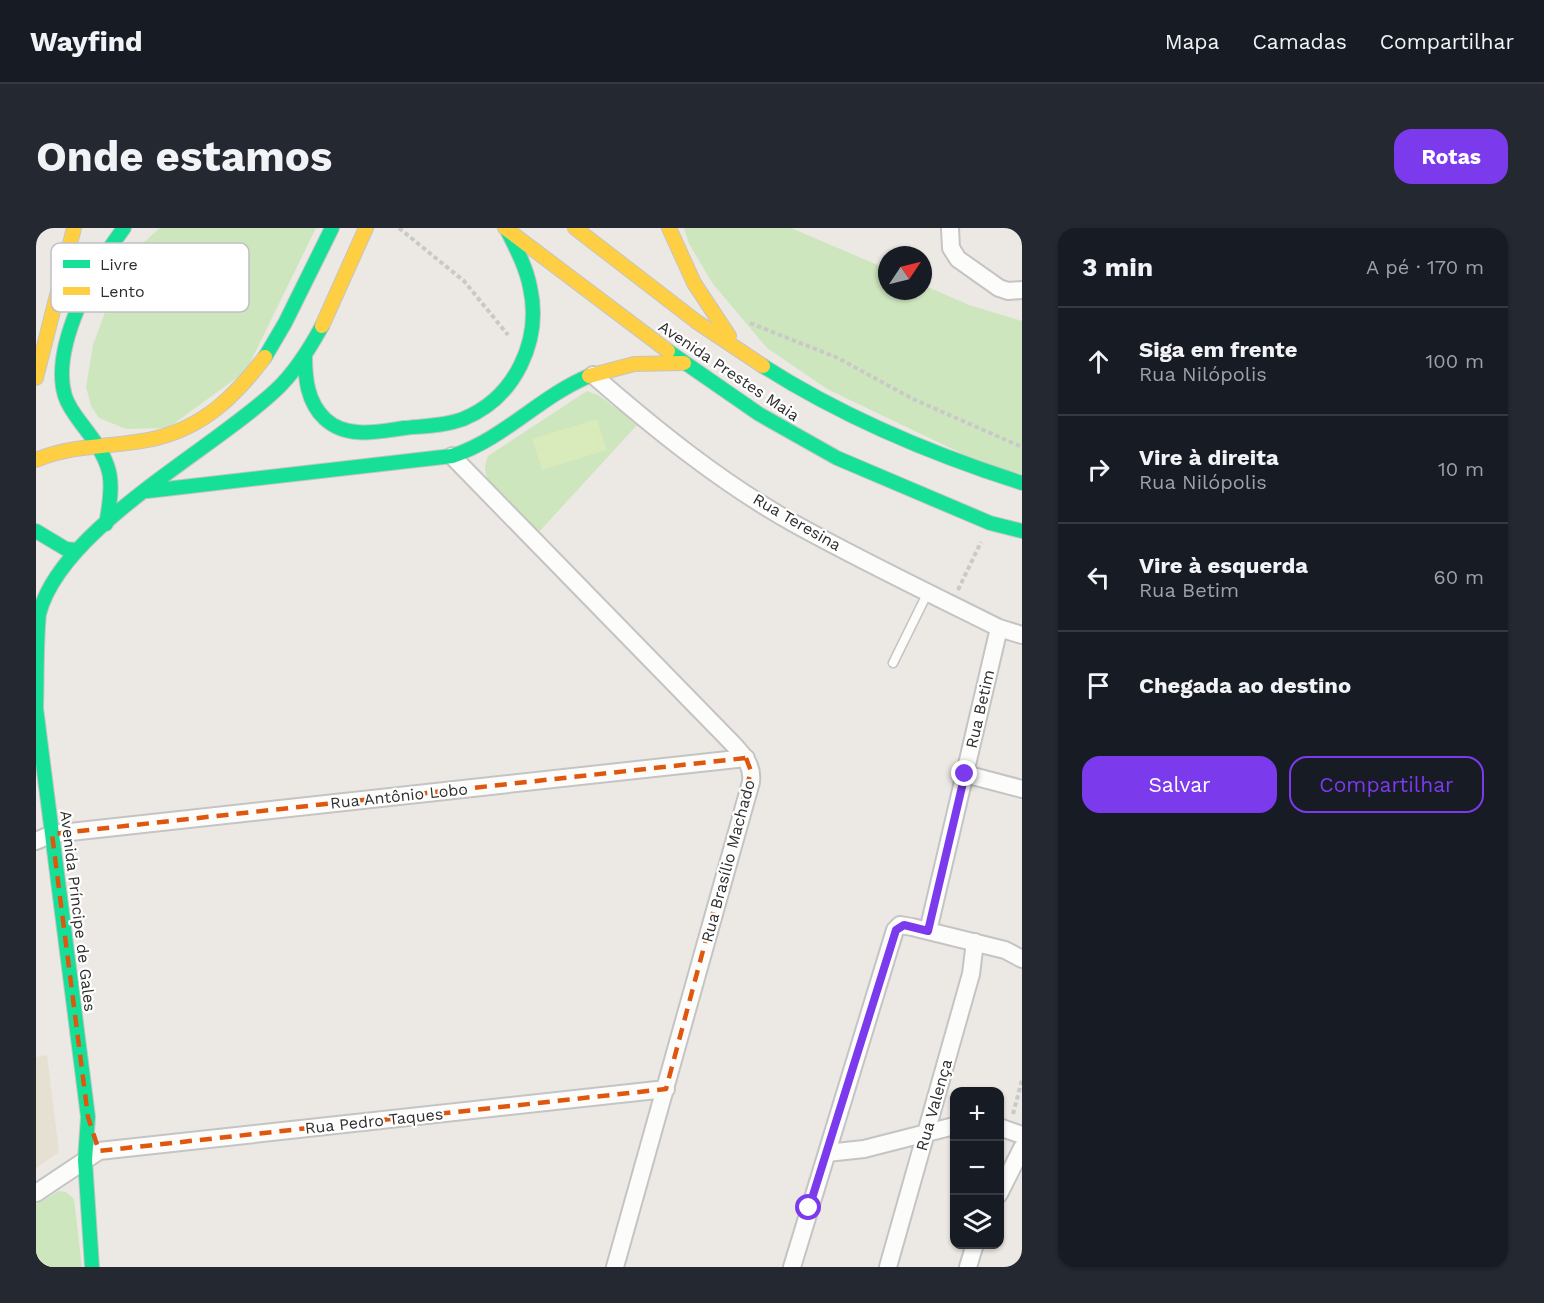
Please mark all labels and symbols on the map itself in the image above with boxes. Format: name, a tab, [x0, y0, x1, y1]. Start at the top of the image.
legend	[51, 243, 249, 312]
north arrow	[878, 246, 932, 300]
text: Livre	[100, 255, 138, 274]
text: Lento	[100, 282, 145, 301]
street label: Avenida Prestes Maia	[655, 317, 803, 425]
street label: Rua Teresina	[750, 489, 844, 555]
street label: Rua Betim	[962, 668, 998, 750]
route end	[951, 760, 977, 786]
street label: Rua Brasílio Machado	[697, 778, 759, 944]
street label: Rua Antônio Lobo	[329, 779, 469, 813]
street label: Avenida Príncipe de Gales	[56, 809, 100, 1013]
street label: Rua Valença	[912, 1057, 956, 1153]
street label: Rua Pedro Taques	[304, 1104, 444, 1138]
route start	[795, 1194, 821, 1220]

